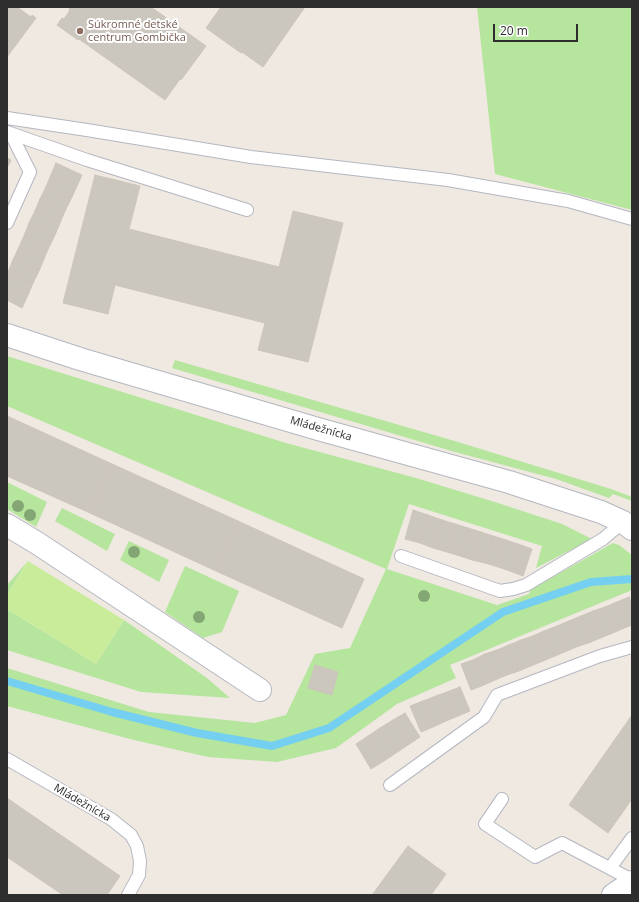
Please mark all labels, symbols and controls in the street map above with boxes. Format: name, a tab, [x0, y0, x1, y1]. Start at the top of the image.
scale bar	[495, 16, 580, 42]
place label: Súkromné detské centrum Gombička	[88, 18, 186, 44]
text: 20 m	[500, 22, 528, 39]
marker: Súkromné detské centrum Gombička	[75, 26, 85, 36]
street label: Mládežnícka	[289, 414, 353, 444]
street label: Mládežnícka	[51, 781, 113, 825]

